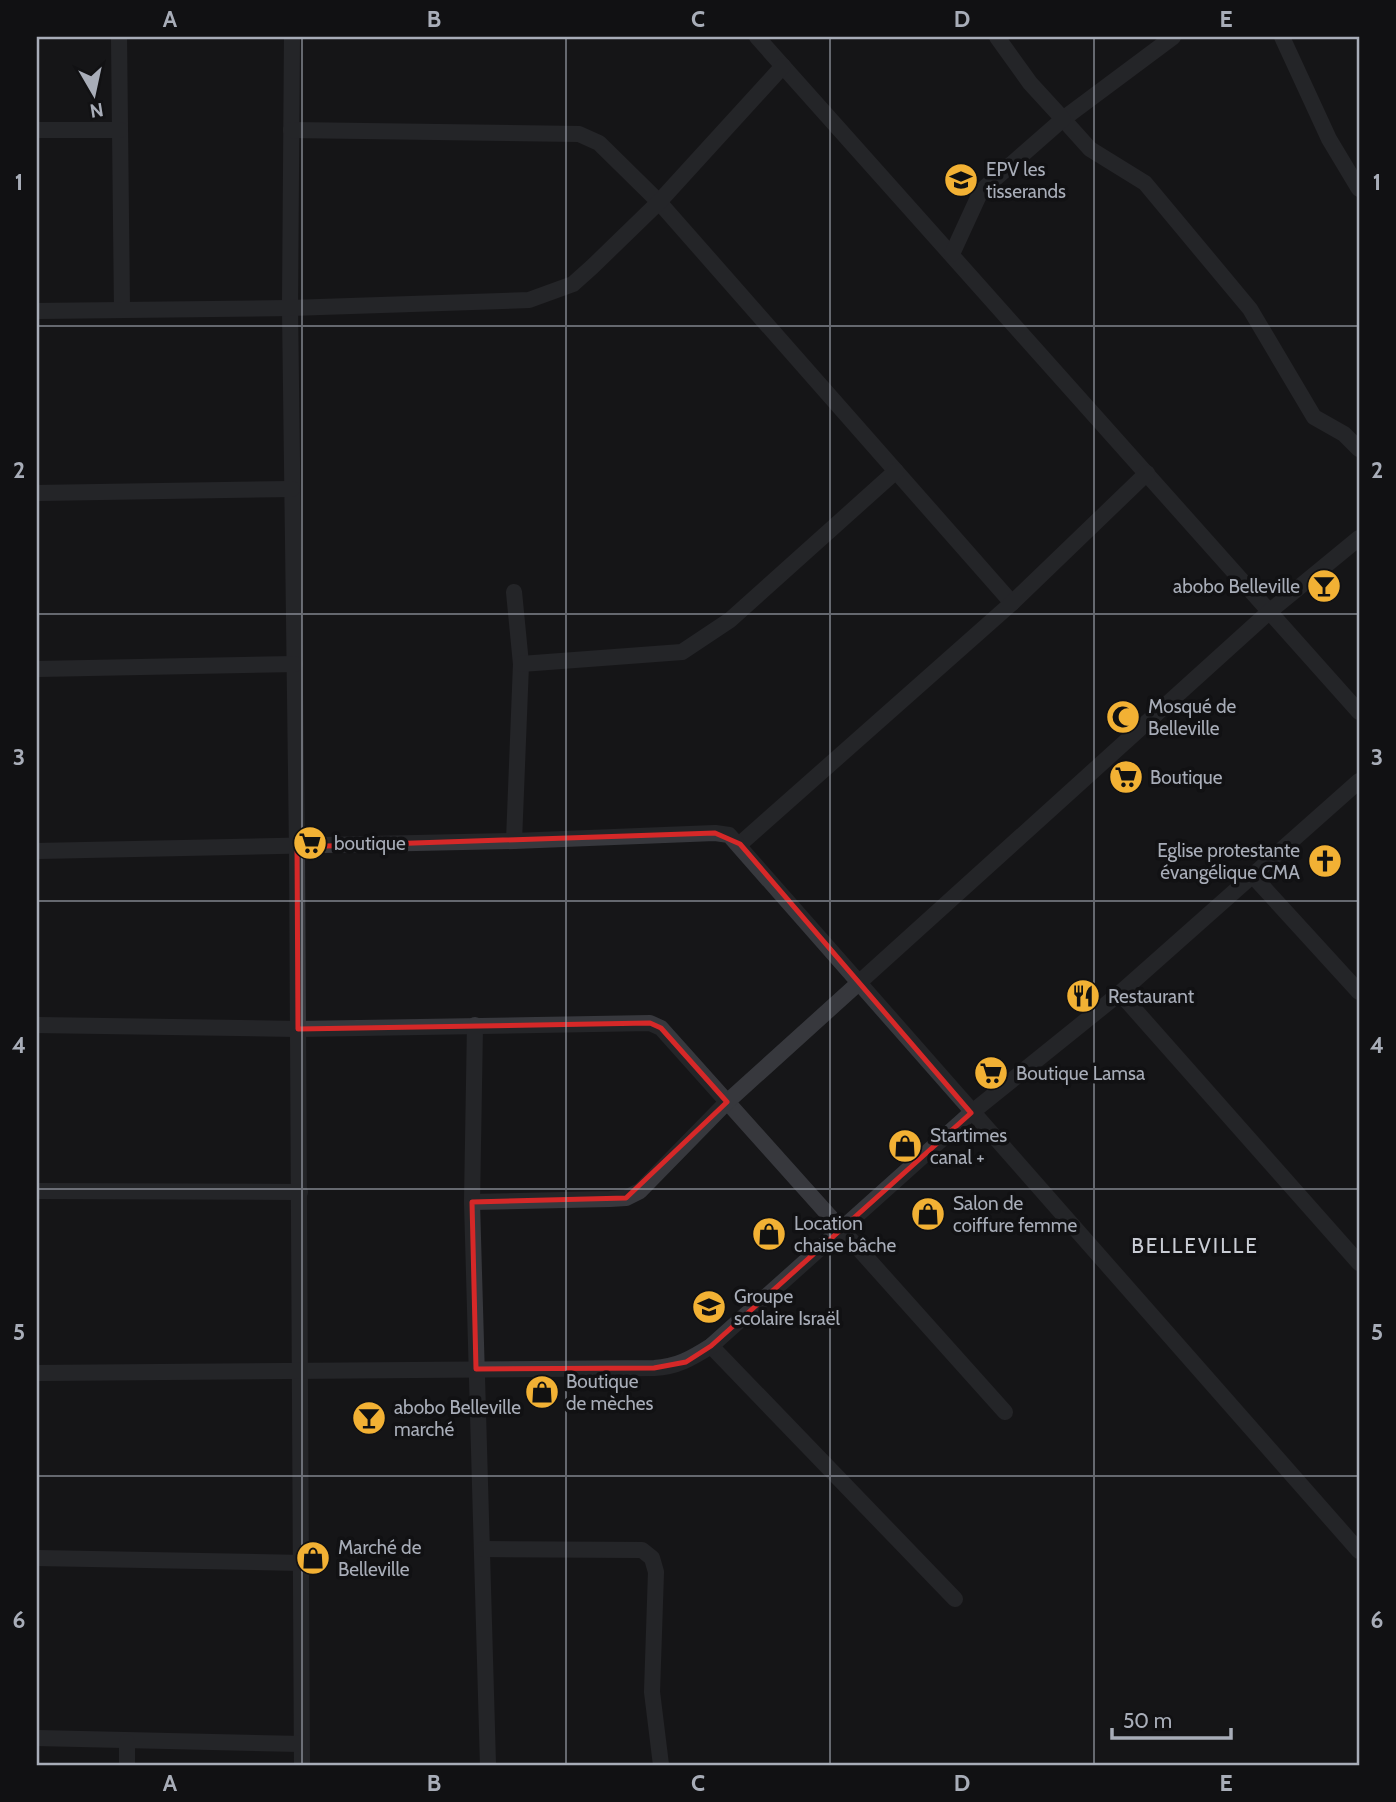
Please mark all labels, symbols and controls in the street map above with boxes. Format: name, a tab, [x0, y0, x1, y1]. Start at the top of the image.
text: A	[163, 5, 178, 33]
text: B	[427, 5, 441, 33]
text: C	[691, 5, 705, 33]
text: D	[954, 5, 970, 33]
text: E	[1219, 5, 1233, 33]
north arrow	[60, 60, 130, 130]
text: N	[88, 98, 105, 123]
place label: EPV les tisserands	[986, 158, 1066, 203]
school or university icon: EPV les tisserands	[942, 161, 980, 199]
text: 1	[15, 168, 23, 196]
text: 1	[1373, 168, 1381, 196]
text: 2	[13, 456, 25, 484]
text: 2	[1371, 456, 1383, 484]
bar icon: abobo Belleville	[1305, 567, 1343, 605]
place label: abobo Belleville	[1173, 575, 1300, 598]
place label: Mosqué de Belleville	[1148, 695, 1237, 740]
mosque icon: Mosqué de Belleville	[1104, 698, 1142, 736]
text: 3	[13, 743, 25, 771]
text: 3	[1371, 743, 1383, 771]
supermarket icon: Boutique	[1107, 758, 1145, 796]
place label: Boutique	[1150, 766, 1223, 789]
supermarket icon: boutique	[291, 824, 329, 862]
place label: boutique	[334, 832, 406, 855]
place label: Eglise protestante évangélique CMA	[1157, 839, 1300, 884]
church icon: Eglise protestante évangélique CMA	[1306, 842, 1344, 880]
restaurant icon: Restaurant	[1064, 977, 1102, 1015]
place label: Restaurant	[1108, 985, 1195, 1008]
text: 4	[12, 1031, 26, 1059]
text: 4	[1370, 1031, 1384, 1059]
supermarket icon: Boutique Lamsa	[972, 1054, 1010, 1092]
place label: Boutique Lamsa	[1016, 1062, 1145, 1085]
place label: Startimes canal +	[930, 1124, 1007, 1169]
shop icon: Startimes canal +	[886, 1127, 924, 1165]
place label: Salon de coiffure femme	[953, 1192, 1077, 1237]
shop icon: Salon de coiffure femme	[909, 1195, 947, 1233]
place label: Location chaise bâche	[794, 1212, 897, 1257]
shop icon: Location chaise bâche	[750, 1215, 788, 1253]
district label: BELLEVILLE	[1131, 1233, 1259, 1258]
place label: Groupe scolaire Israël	[734, 1285, 840, 1330]
school or university icon: Groupe scolaire Israël	[690, 1288, 728, 1326]
text: 5	[13, 1318, 25, 1346]
text: 5	[1371, 1318, 1383, 1346]
place label: Boutique de mèches	[566, 1370, 654, 1415]
shop icon: Boutique de mèches	[523, 1373, 561, 1411]
place label: abobo Belleville marché	[394, 1396, 521, 1441]
bar icon: abobo Belleville marché	[350, 1399, 388, 1437]
place label: Marché de Belleville	[338, 1536, 422, 1581]
shop icon: Marché de Belleville	[294, 1539, 332, 1577]
text: 6	[13, 1606, 25, 1634]
text: 6	[1371, 1606, 1383, 1634]
scale bar	[1112, 1697, 1232, 1741]
text: 50 m	[1123, 1708, 1172, 1733]
text: A	[163, 1769, 178, 1797]
text: B	[427, 1769, 441, 1797]
text: C	[691, 1769, 705, 1797]
text: D	[954, 1769, 970, 1797]
text: E	[1219, 1769, 1233, 1797]

